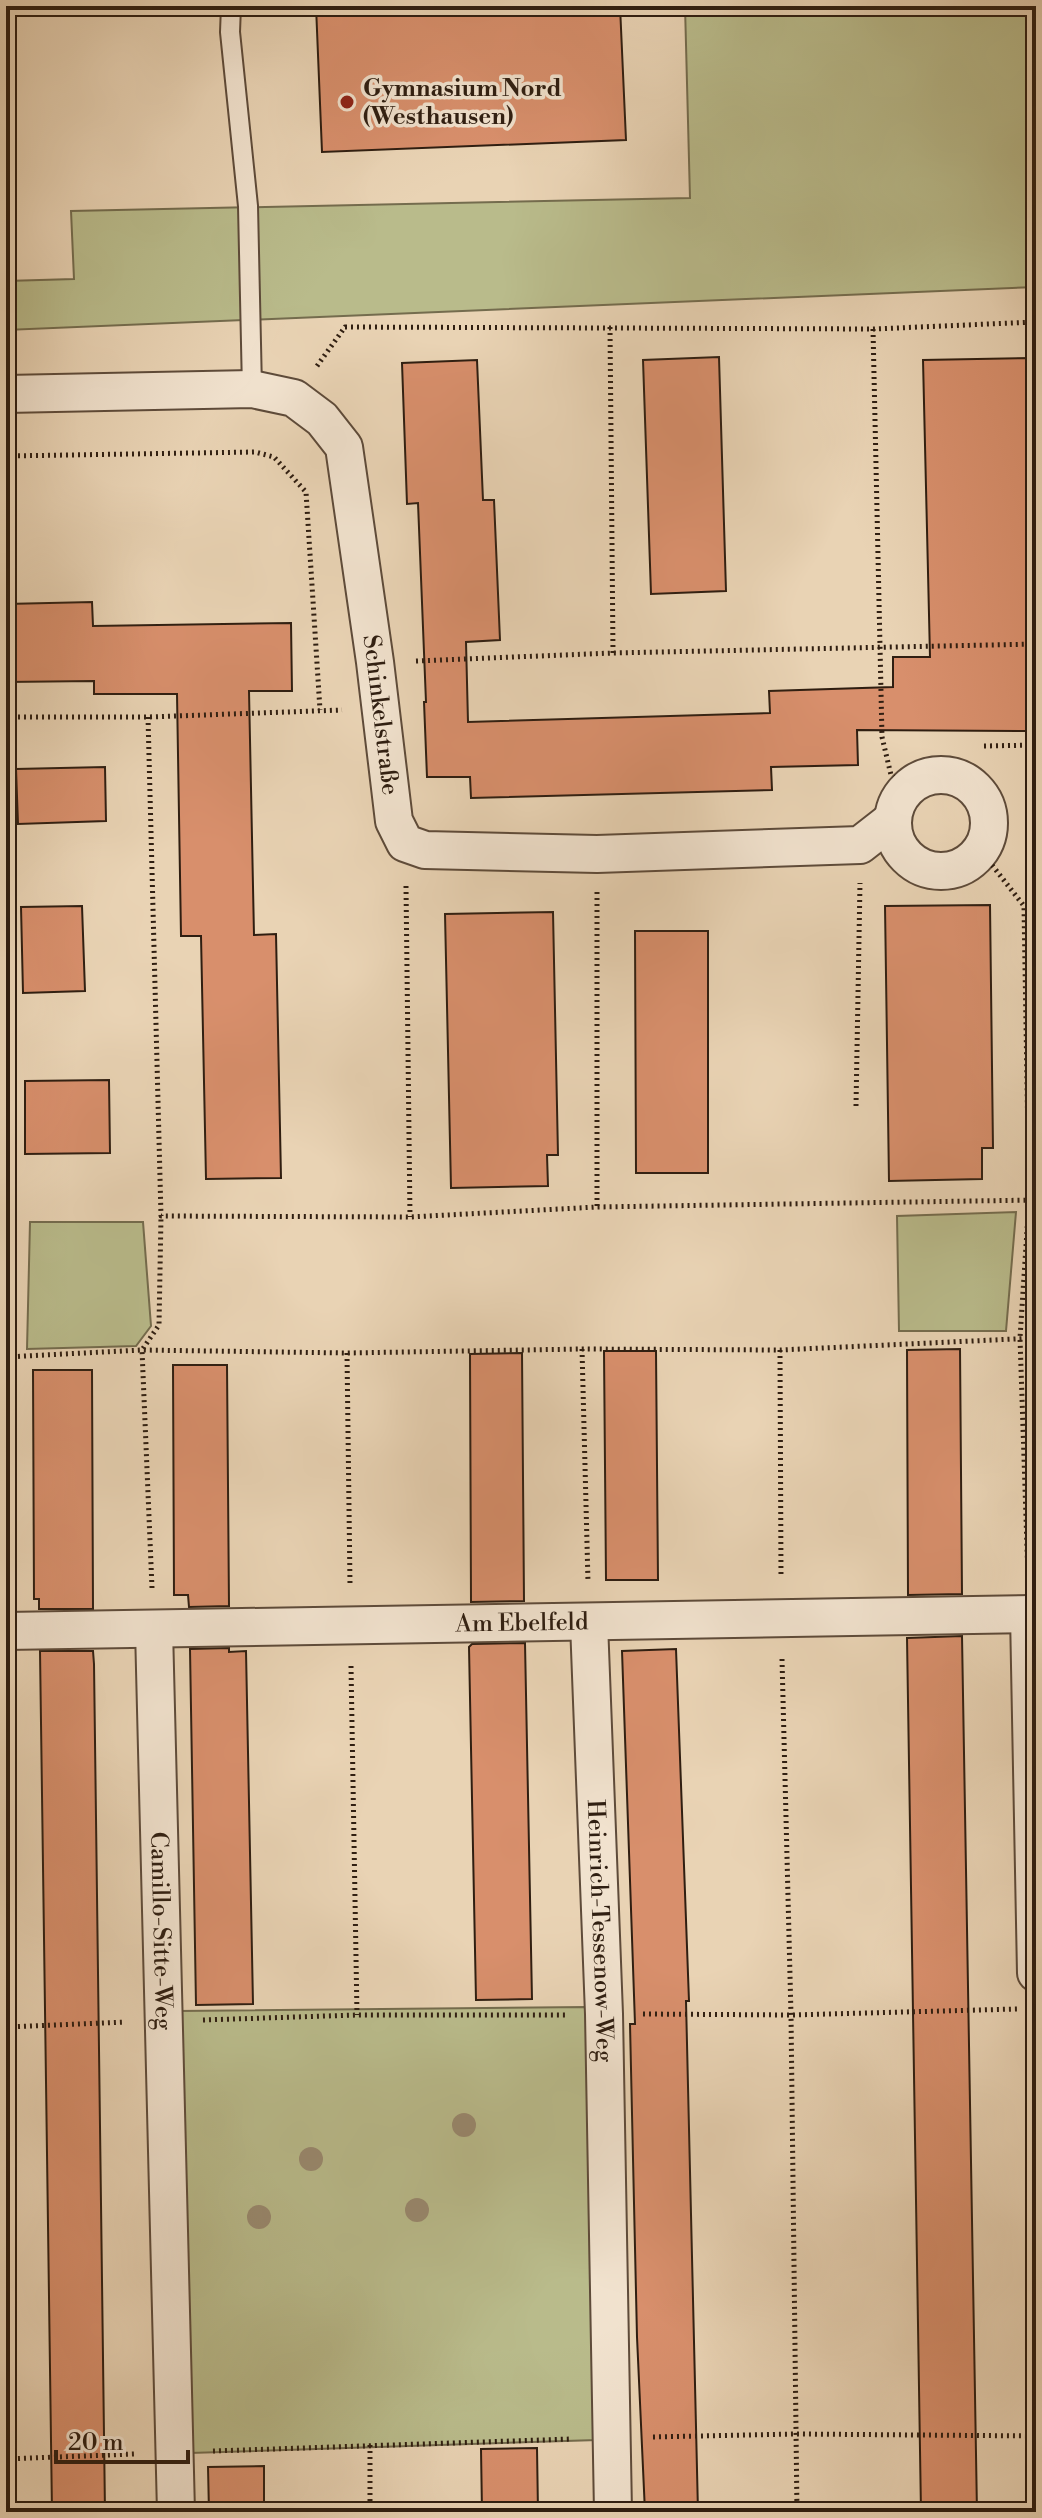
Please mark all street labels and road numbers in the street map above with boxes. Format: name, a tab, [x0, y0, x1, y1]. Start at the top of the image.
street label: Schinkelstraße	[355, 633, 405, 797]
street label: Am Ebelfeld	[454, 1607, 589, 1640]
street label: Heinrich-Tessenow-Weg	[580, 1799, 619, 2063]
street label: Camillo-Sitte-Weg	[143, 1831, 178, 2031]

